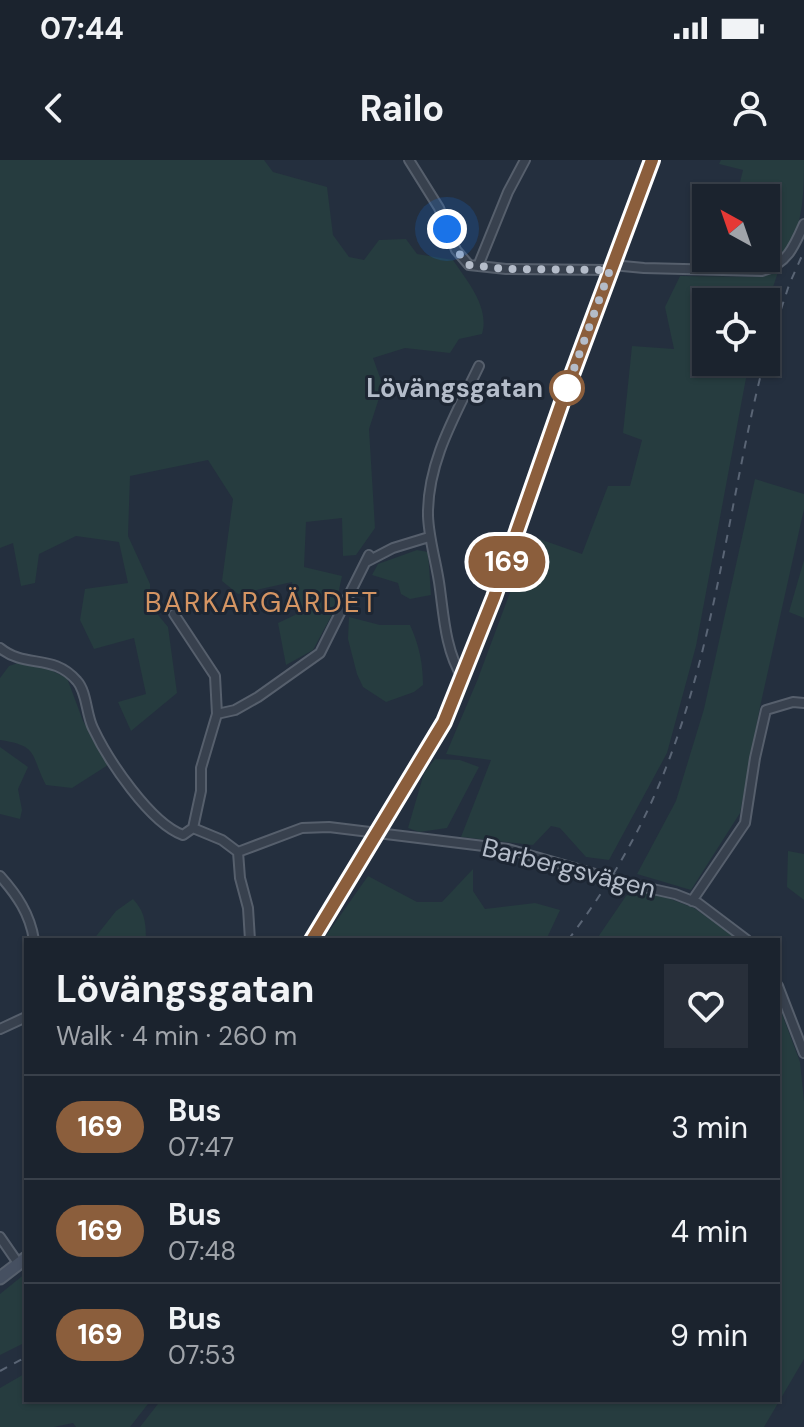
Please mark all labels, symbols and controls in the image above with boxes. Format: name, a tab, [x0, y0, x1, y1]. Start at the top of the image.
text: 07:44	[40, 9, 124, 48]
text: Railo	[360, 85, 444, 132]
icon: back	[32, 86, 76, 130]
icon: person	[728, 86, 772, 130]
north arrow	[692, 184, 780, 272]
map controls	[692, 184, 780, 376]
your location	[427, 209, 467, 249]
button: locate	[692, 288, 780, 376]
place label: Lövängsgatan	[366, 371, 543, 405]
marker: Lövängsgatan	[550, 371, 584, 405]
line badge: 169	[461, 536, 553, 588]
text: 169	[484, 543, 530, 580]
district label: BARKARGÄRDET	[145, 584, 379, 621]
street label: Barbergsvägen	[479, 830, 659, 906]
text: Lövängsgatan	[56, 964, 314, 1014]
button: heart	[664, 964, 748, 1048]
text: Walk · 4 min · 260 m	[56, 1019, 297, 1053]
text: Bus	[168, 1091, 222, 1130]
text: 169	[77, 1108, 123, 1145]
text: 3 min	[671, 1108, 748, 1147]
text: 07:47	[168, 1130, 234, 1164]
text: Bus	[168, 1195, 222, 1234]
text: 169	[77, 1212, 123, 1249]
text: 4 min	[671, 1212, 748, 1251]
text: 07:48	[168, 1234, 236, 1268]
text: Bus	[168, 1299, 222, 1338]
text: 169	[77, 1316, 123, 1353]
text: 9 min	[670, 1316, 748, 1355]
text: 07:53	[168, 1338, 236, 1372]

